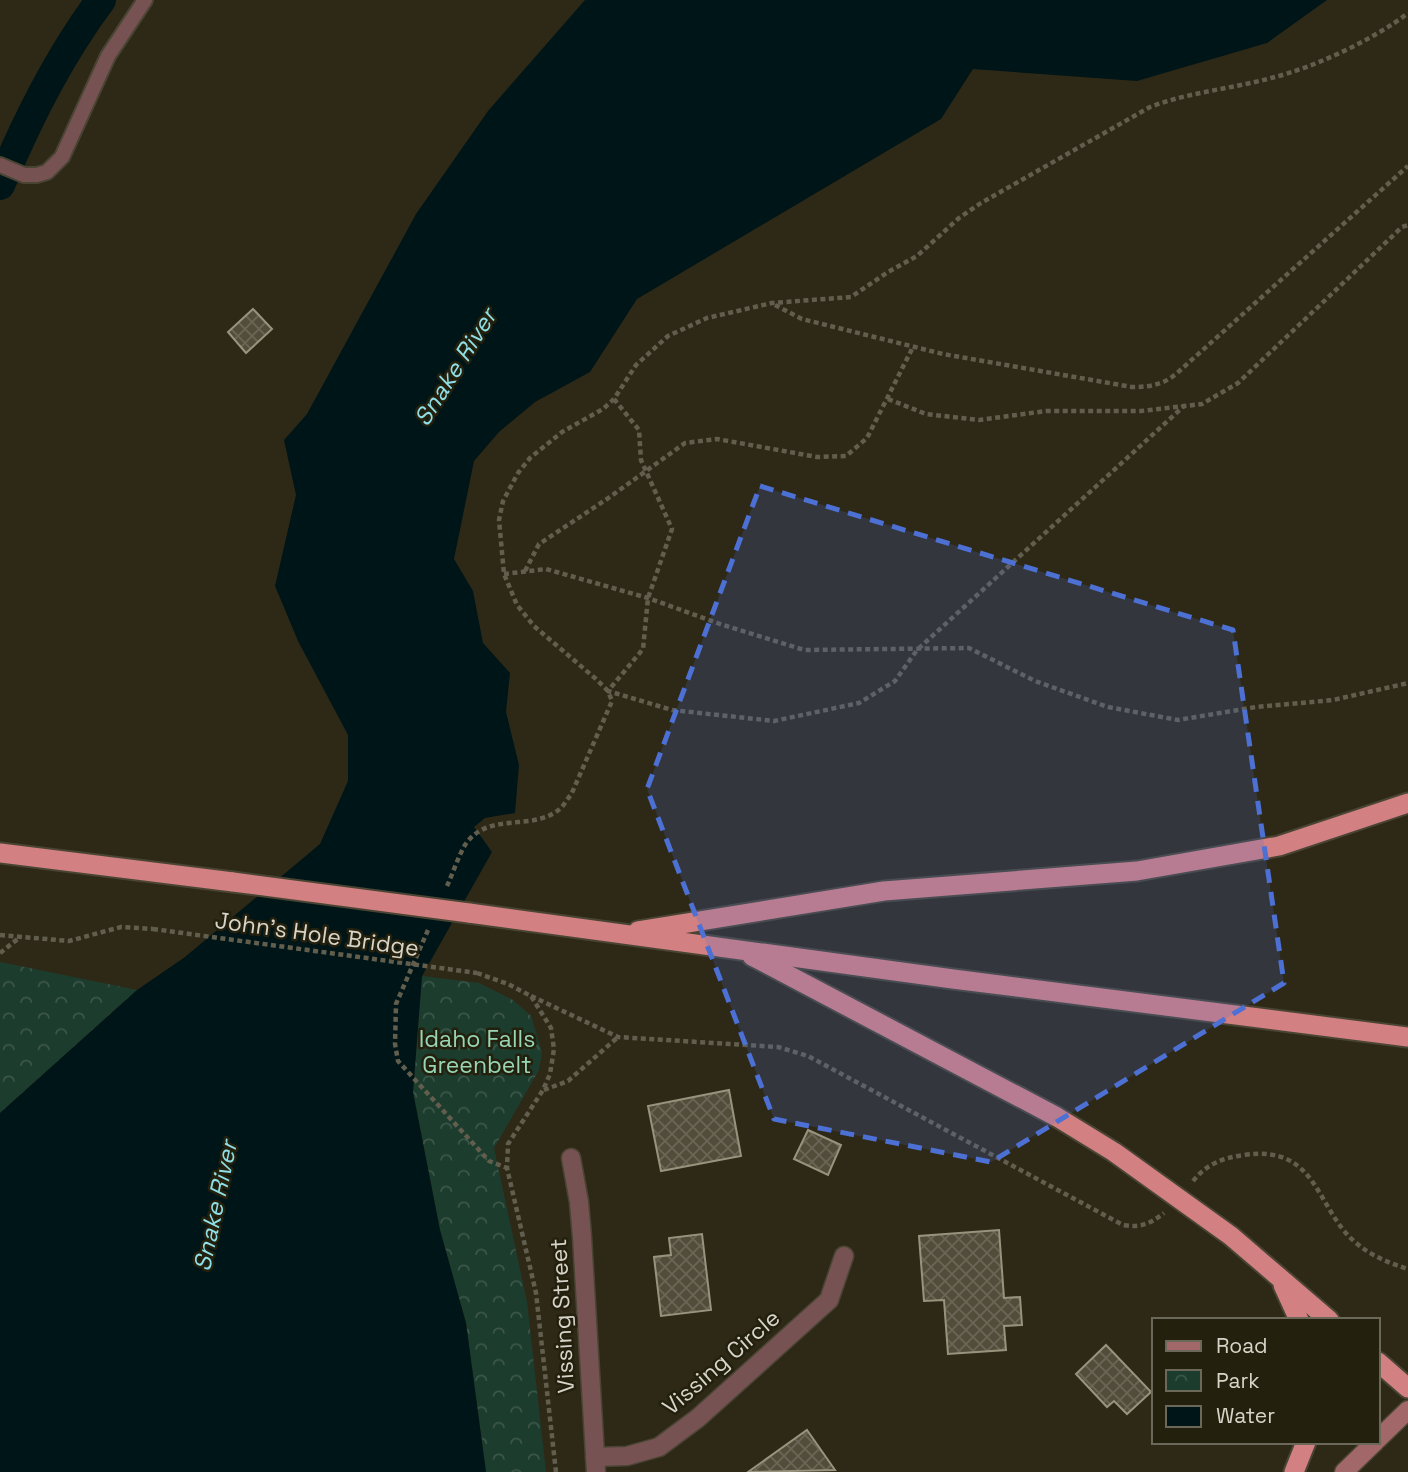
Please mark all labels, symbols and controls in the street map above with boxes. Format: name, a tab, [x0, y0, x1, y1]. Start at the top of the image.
water label: Snake River	[407, 300, 505, 431]
street label: John's Hole Bridge	[213, 905, 421, 963]
park label: Idaho Falls Greenbelt	[419, 1024, 535, 1080]
water label: Snake River	[186, 1135, 245, 1274]
street label: Vissing Street	[543, 1238, 581, 1394]
street label: Vissing Circle	[656, 1303, 786, 1421]
legend	[1152, 1318, 1380, 1444]
text: Road	[1216, 1332, 1268, 1359]
text: Park	[1216, 1367, 1260, 1394]
text: Water	[1216, 1402, 1275, 1429]

